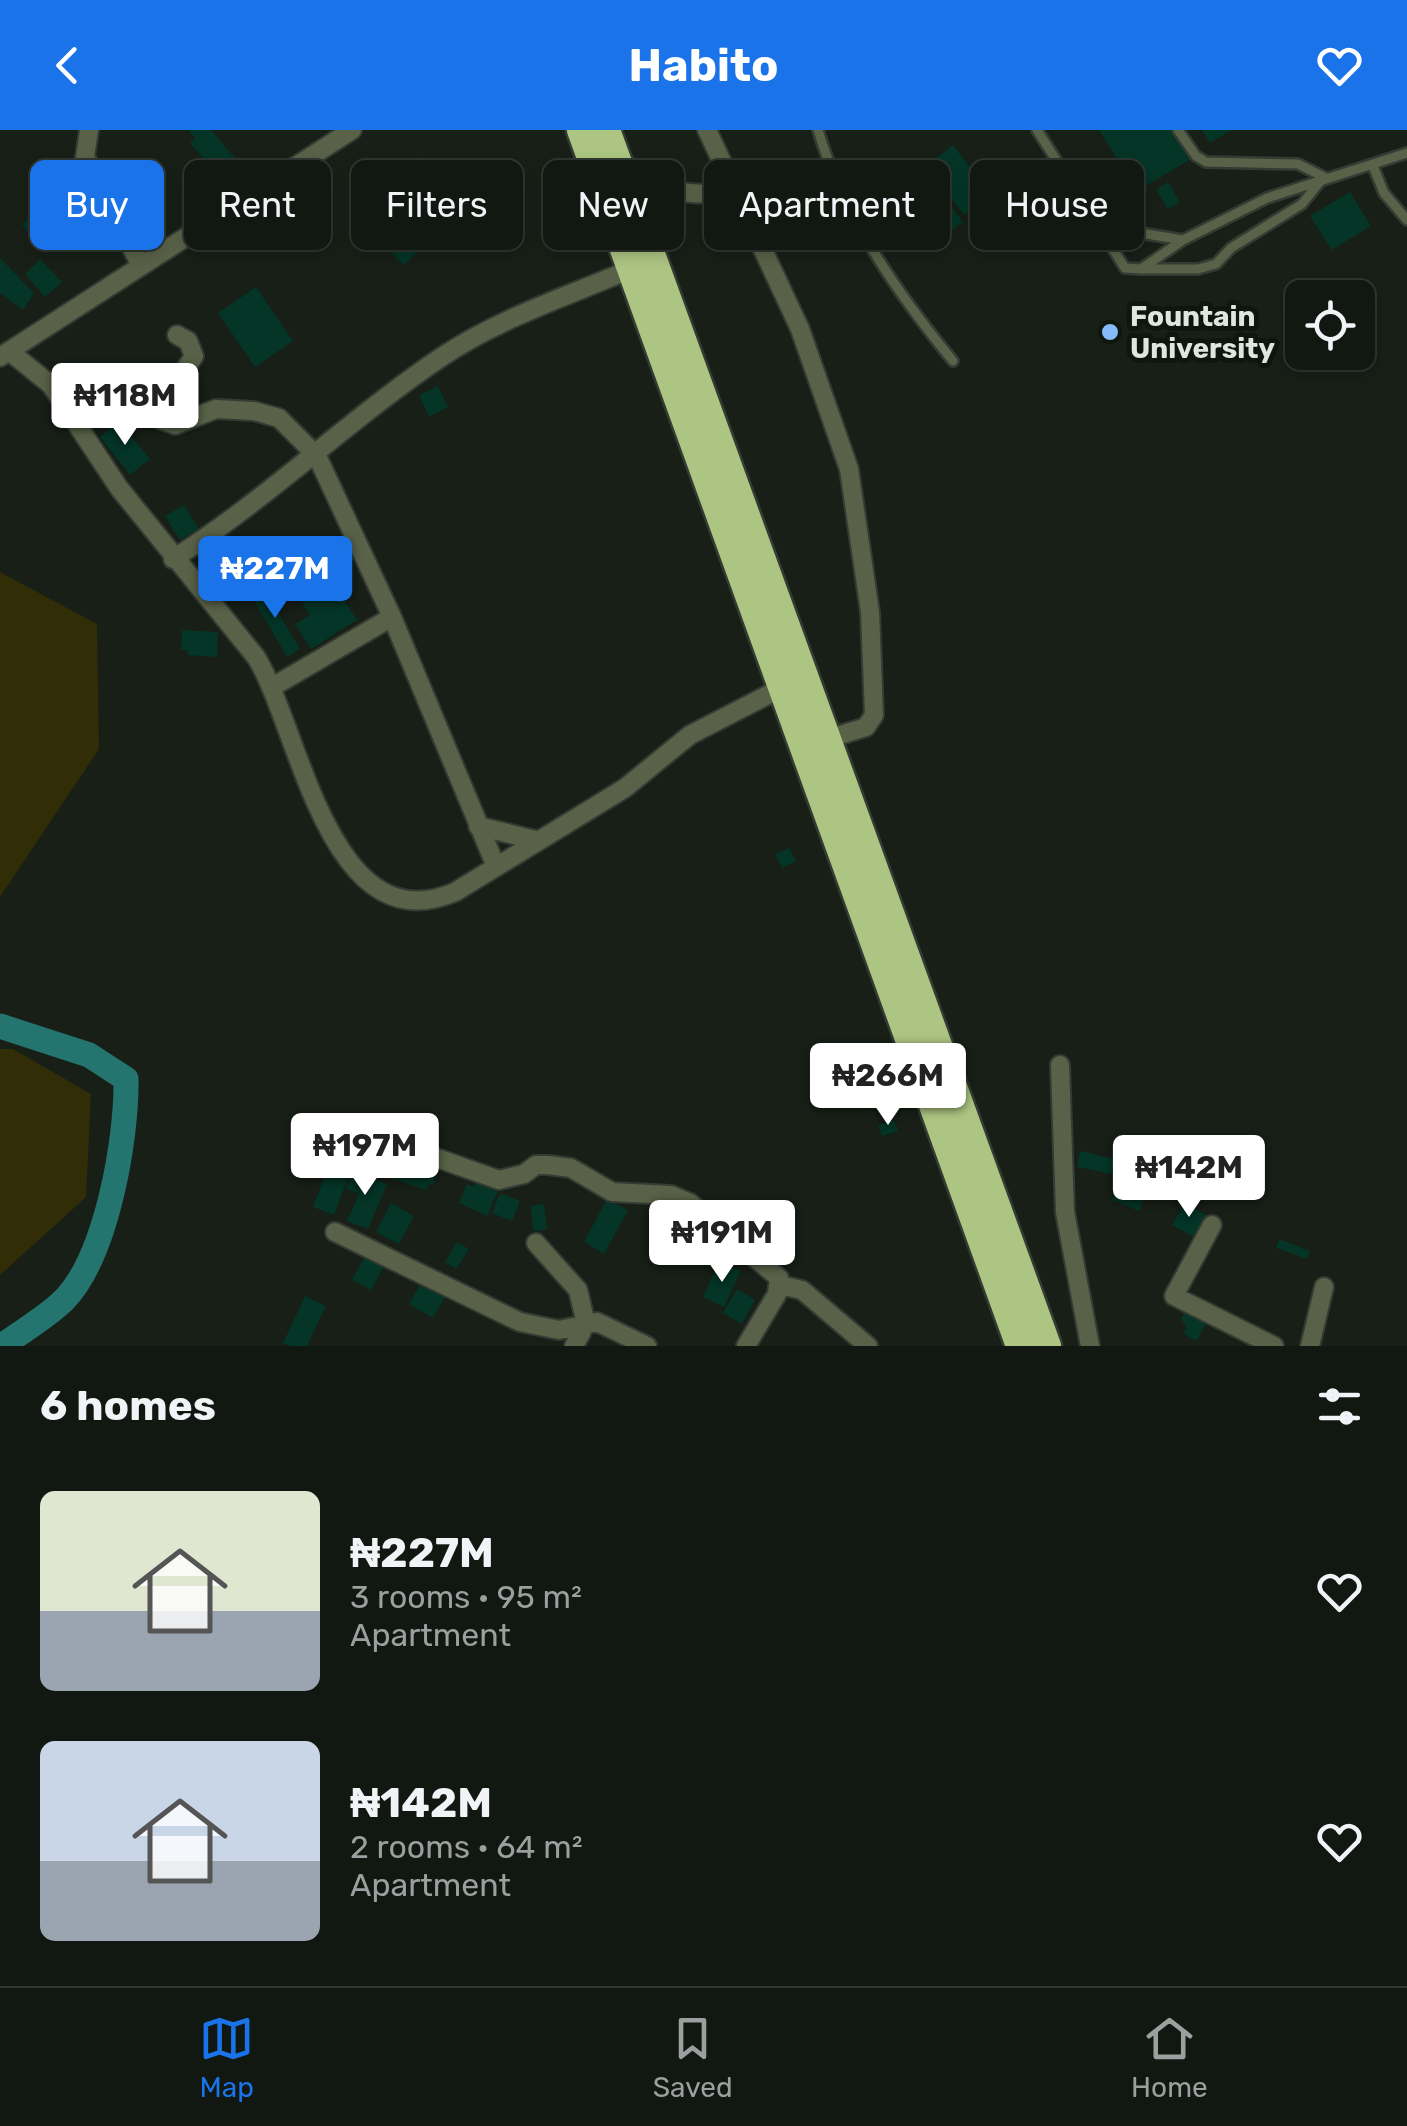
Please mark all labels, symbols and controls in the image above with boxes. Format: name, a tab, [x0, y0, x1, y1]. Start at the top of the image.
icon: back	[40, 38, 95, 93]
icon: heart	[1312, 38, 1367, 93]
text: Habito	[629, 39, 778, 92]
chip: Buy	[30, 160, 164, 250]
chip: Rent	[184, 160, 331, 250]
chip: Filters	[351, 160, 523, 250]
chip: New	[543, 160, 684, 250]
chip: Apartment	[704, 160, 950, 250]
chip: House	[970, 160, 1144, 250]
map controls	[1285, 280, 1375, 370]
button: locate	[1285, 280, 1375, 370]
place label: Fountain University	[1130, 300, 1275, 365]
marker: Fountain University	[1099, 321, 1121, 343]
pin: ₦118M	[55, 363, 195, 448]
text: ₦118M	[73, 376, 177, 414]
pin: ₦227M	[205, 536, 345, 621]
text: ₦227M	[220, 549, 330, 587]
pin: ₦266M	[818, 1043, 958, 1128]
text: ₦266M	[832, 1056, 944, 1094]
pin: ₦197M	[295, 1113, 435, 1198]
text: ₦197M	[313, 1126, 417, 1164]
pin: ₦142M	[1119, 1135, 1259, 1220]
text: ₦142M	[1135, 1148, 1243, 1186]
pin: ₦191M	[652, 1200, 792, 1285]
text: ₦191M	[671, 1213, 773, 1251]
icon: filters	[1312, 1379, 1367, 1434]
text: 6 homes	[40, 1381, 216, 1431]
text: ₦227M	[350, 1528, 494, 1578]
icon: home	[120, 1531, 240, 1651]
icon: heart	[1312, 1564, 1367, 1619]
text: 3 rooms · 95 m²	[350, 1578, 582, 1616]
text: Apartment	[350, 1616, 511, 1654]
text: ₦142M	[350, 1778, 492, 1828]
icon: home	[120, 1781, 240, 1901]
icon: heart	[1312, 1814, 1367, 1869]
text: 2 rooms · 64 m²	[350, 1828, 583, 1866]
text: Apartment	[350, 1866, 511, 1904]
tab: Map	[199, 2011, 254, 2104]
tab: Saved	[653, 2011, 733, 2104]
tab: Home	[1131, 2011, 1208, 2104]

